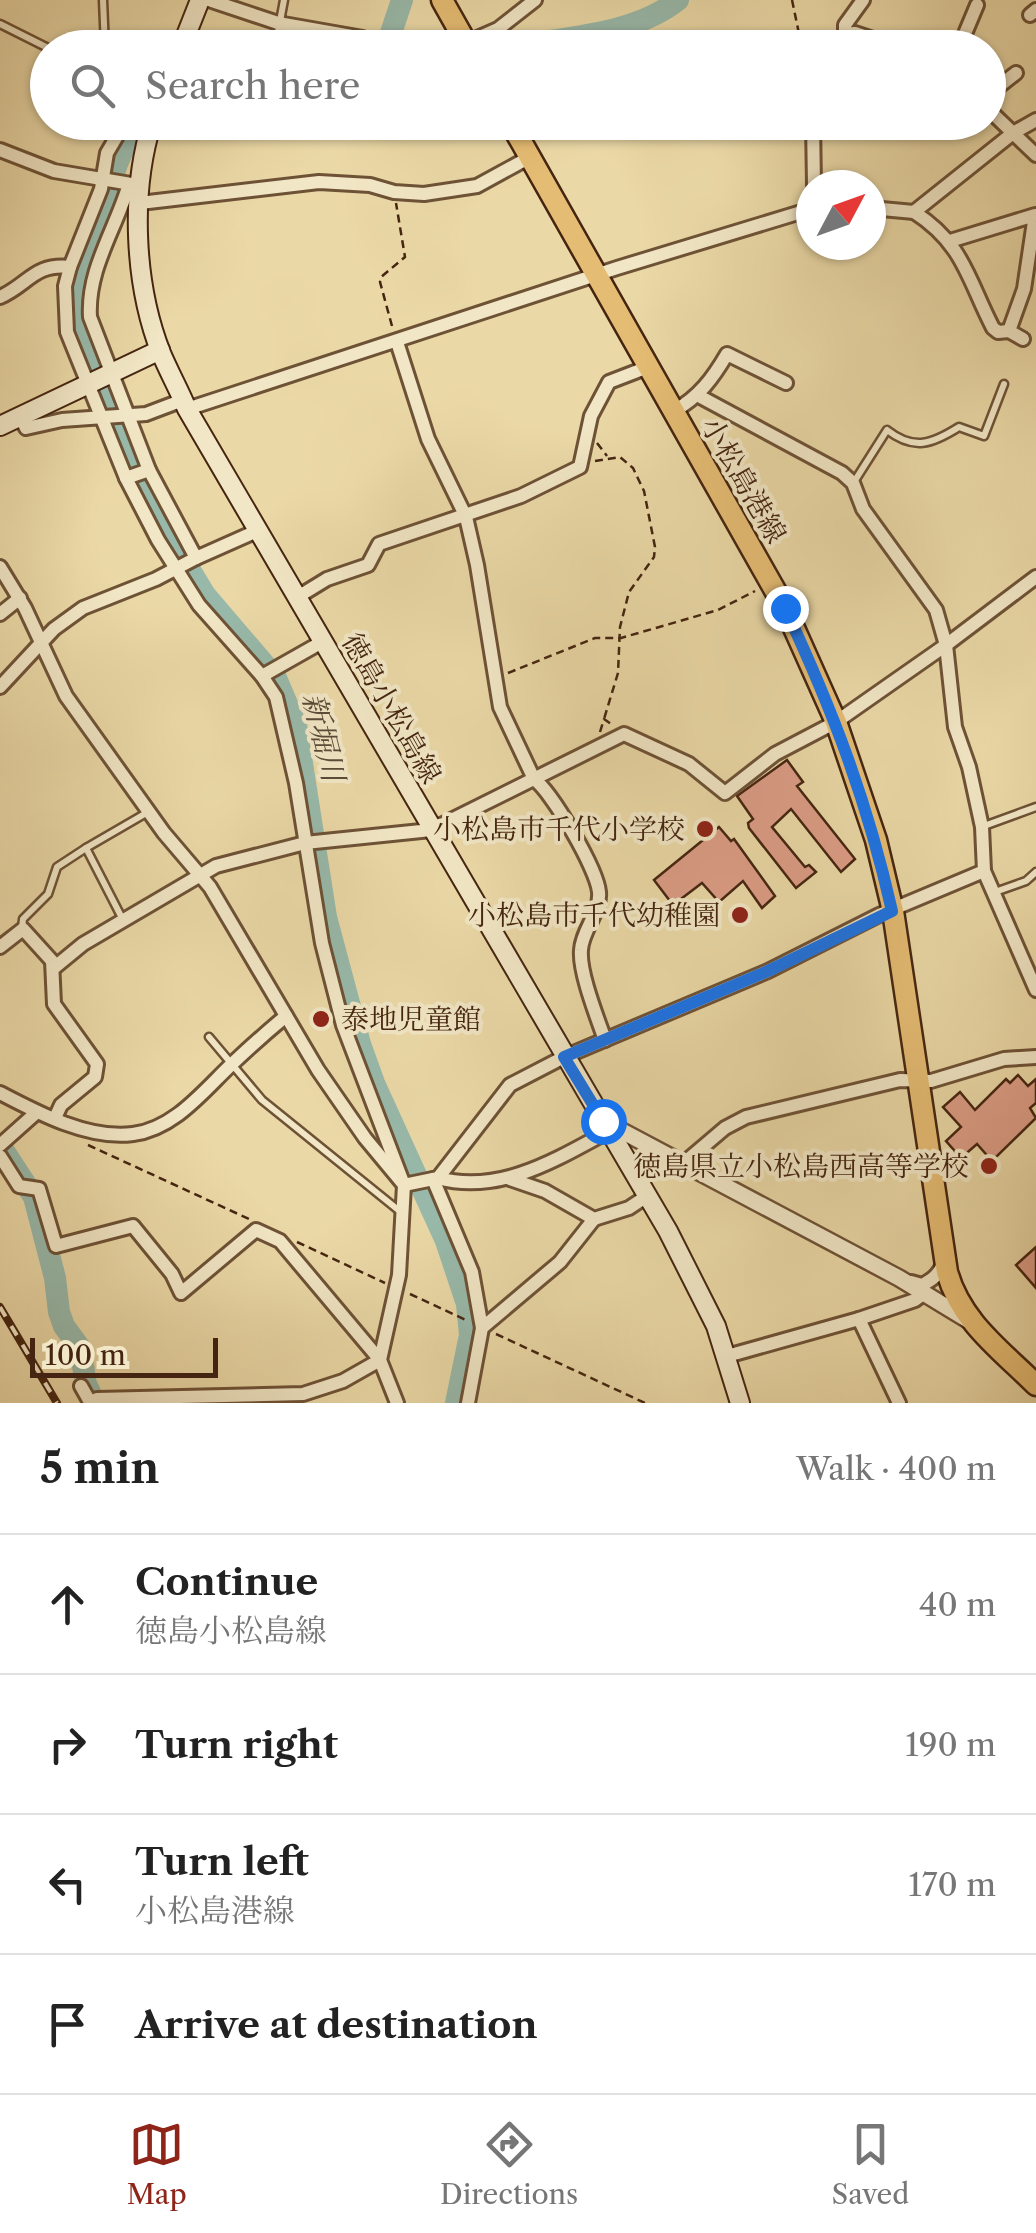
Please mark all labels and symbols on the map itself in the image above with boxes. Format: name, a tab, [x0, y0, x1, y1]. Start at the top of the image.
north arrow	[796, 170, 886, 260]
street label: 小松島港線	[694, 411, 794, 549]
route end	[763, 586, 809, 632]
street label: 徳島小松島線	[335, 627, 449, 789]
water label: 新堀川	[295, 689, 353, 788]
place label: 小松島市千代小学校	[433, 812, 685, 846]
marker: 小松島市千代小学校	[694, 818, 716, 840]
place label: 小松島市千代幼稚園	[468, 898, 720, 932]
marker: 小松島市千代幼稚園	[729, 904, 751, 926]
place label: 泰地児童館	[341, 1002, 481, 1036]
marker: 泰地児童館	[310, 1008, 332, 1030]
route start	[581, 1099, 627, 1145]
place label: 徳島県立小松島西高等学校	[633, 1149, 969, 1183]
marker: 徳島県立小松島西高等学校	[978, 1155, 1000, 1177]
scale bar	[30, 1333, 218, 1378]

